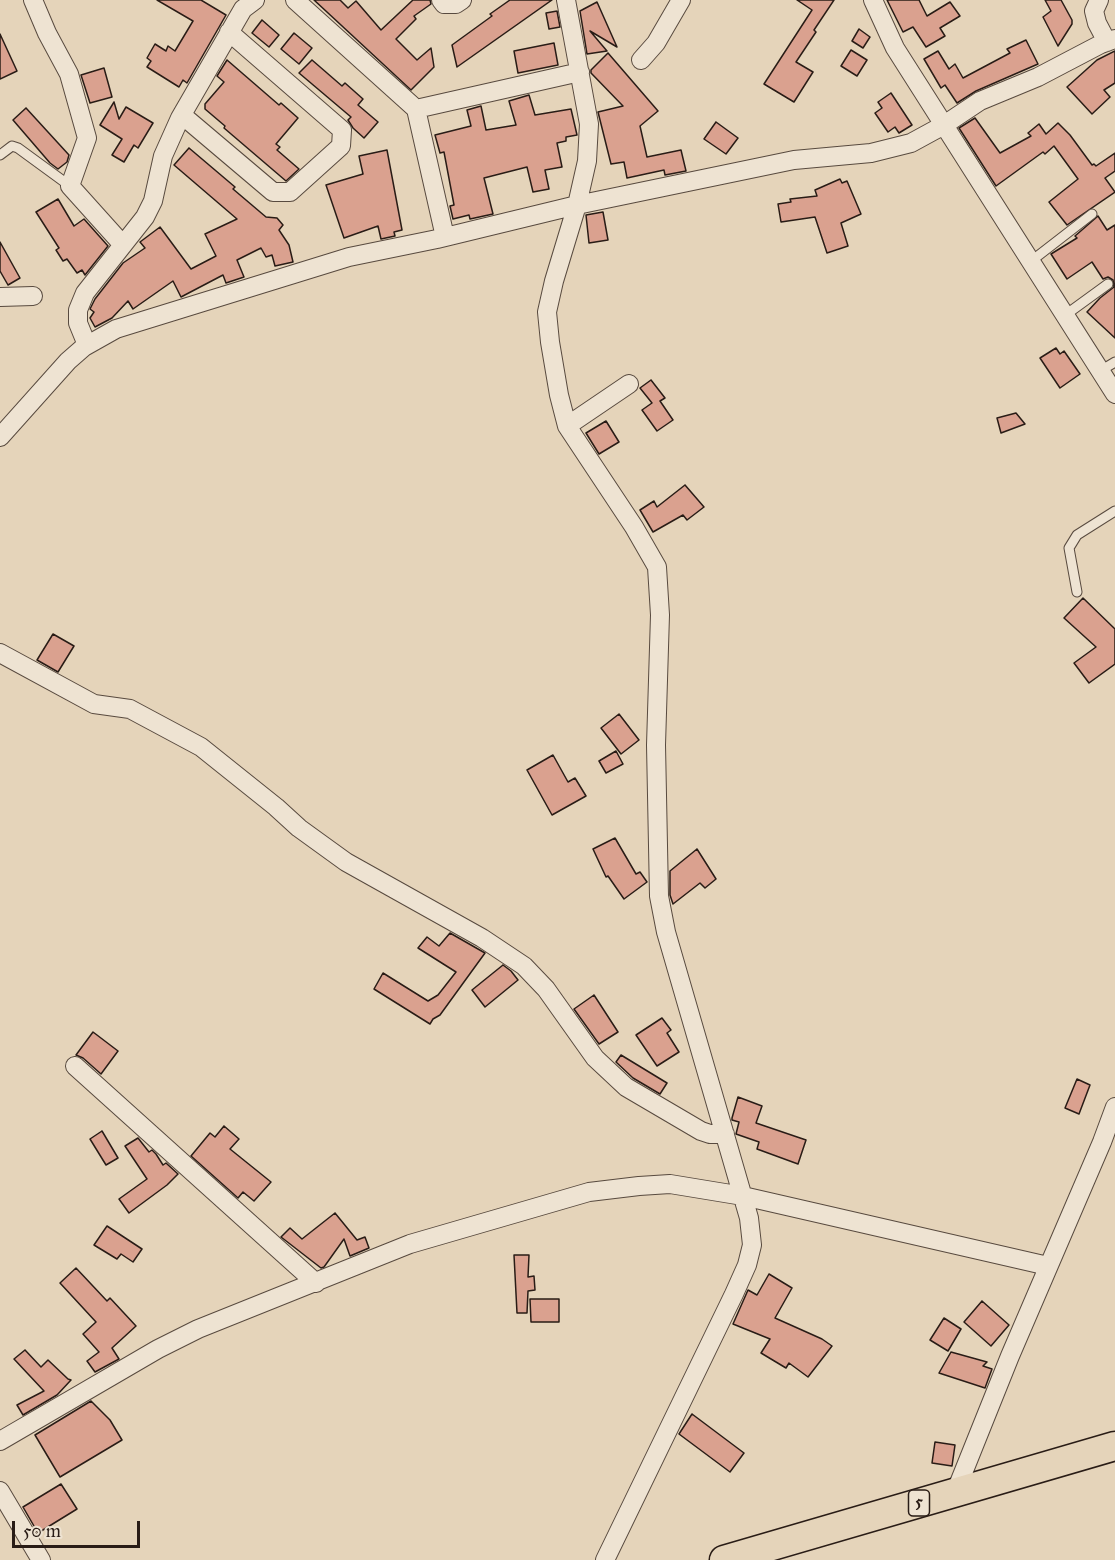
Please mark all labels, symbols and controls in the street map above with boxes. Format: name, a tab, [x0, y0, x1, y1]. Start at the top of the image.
road number: 5	[908, 1490, 930, 1516]
scale bar	[15, 1509, 142, 1547]
text: 50 m	[23, 1520, 61, 1542]

